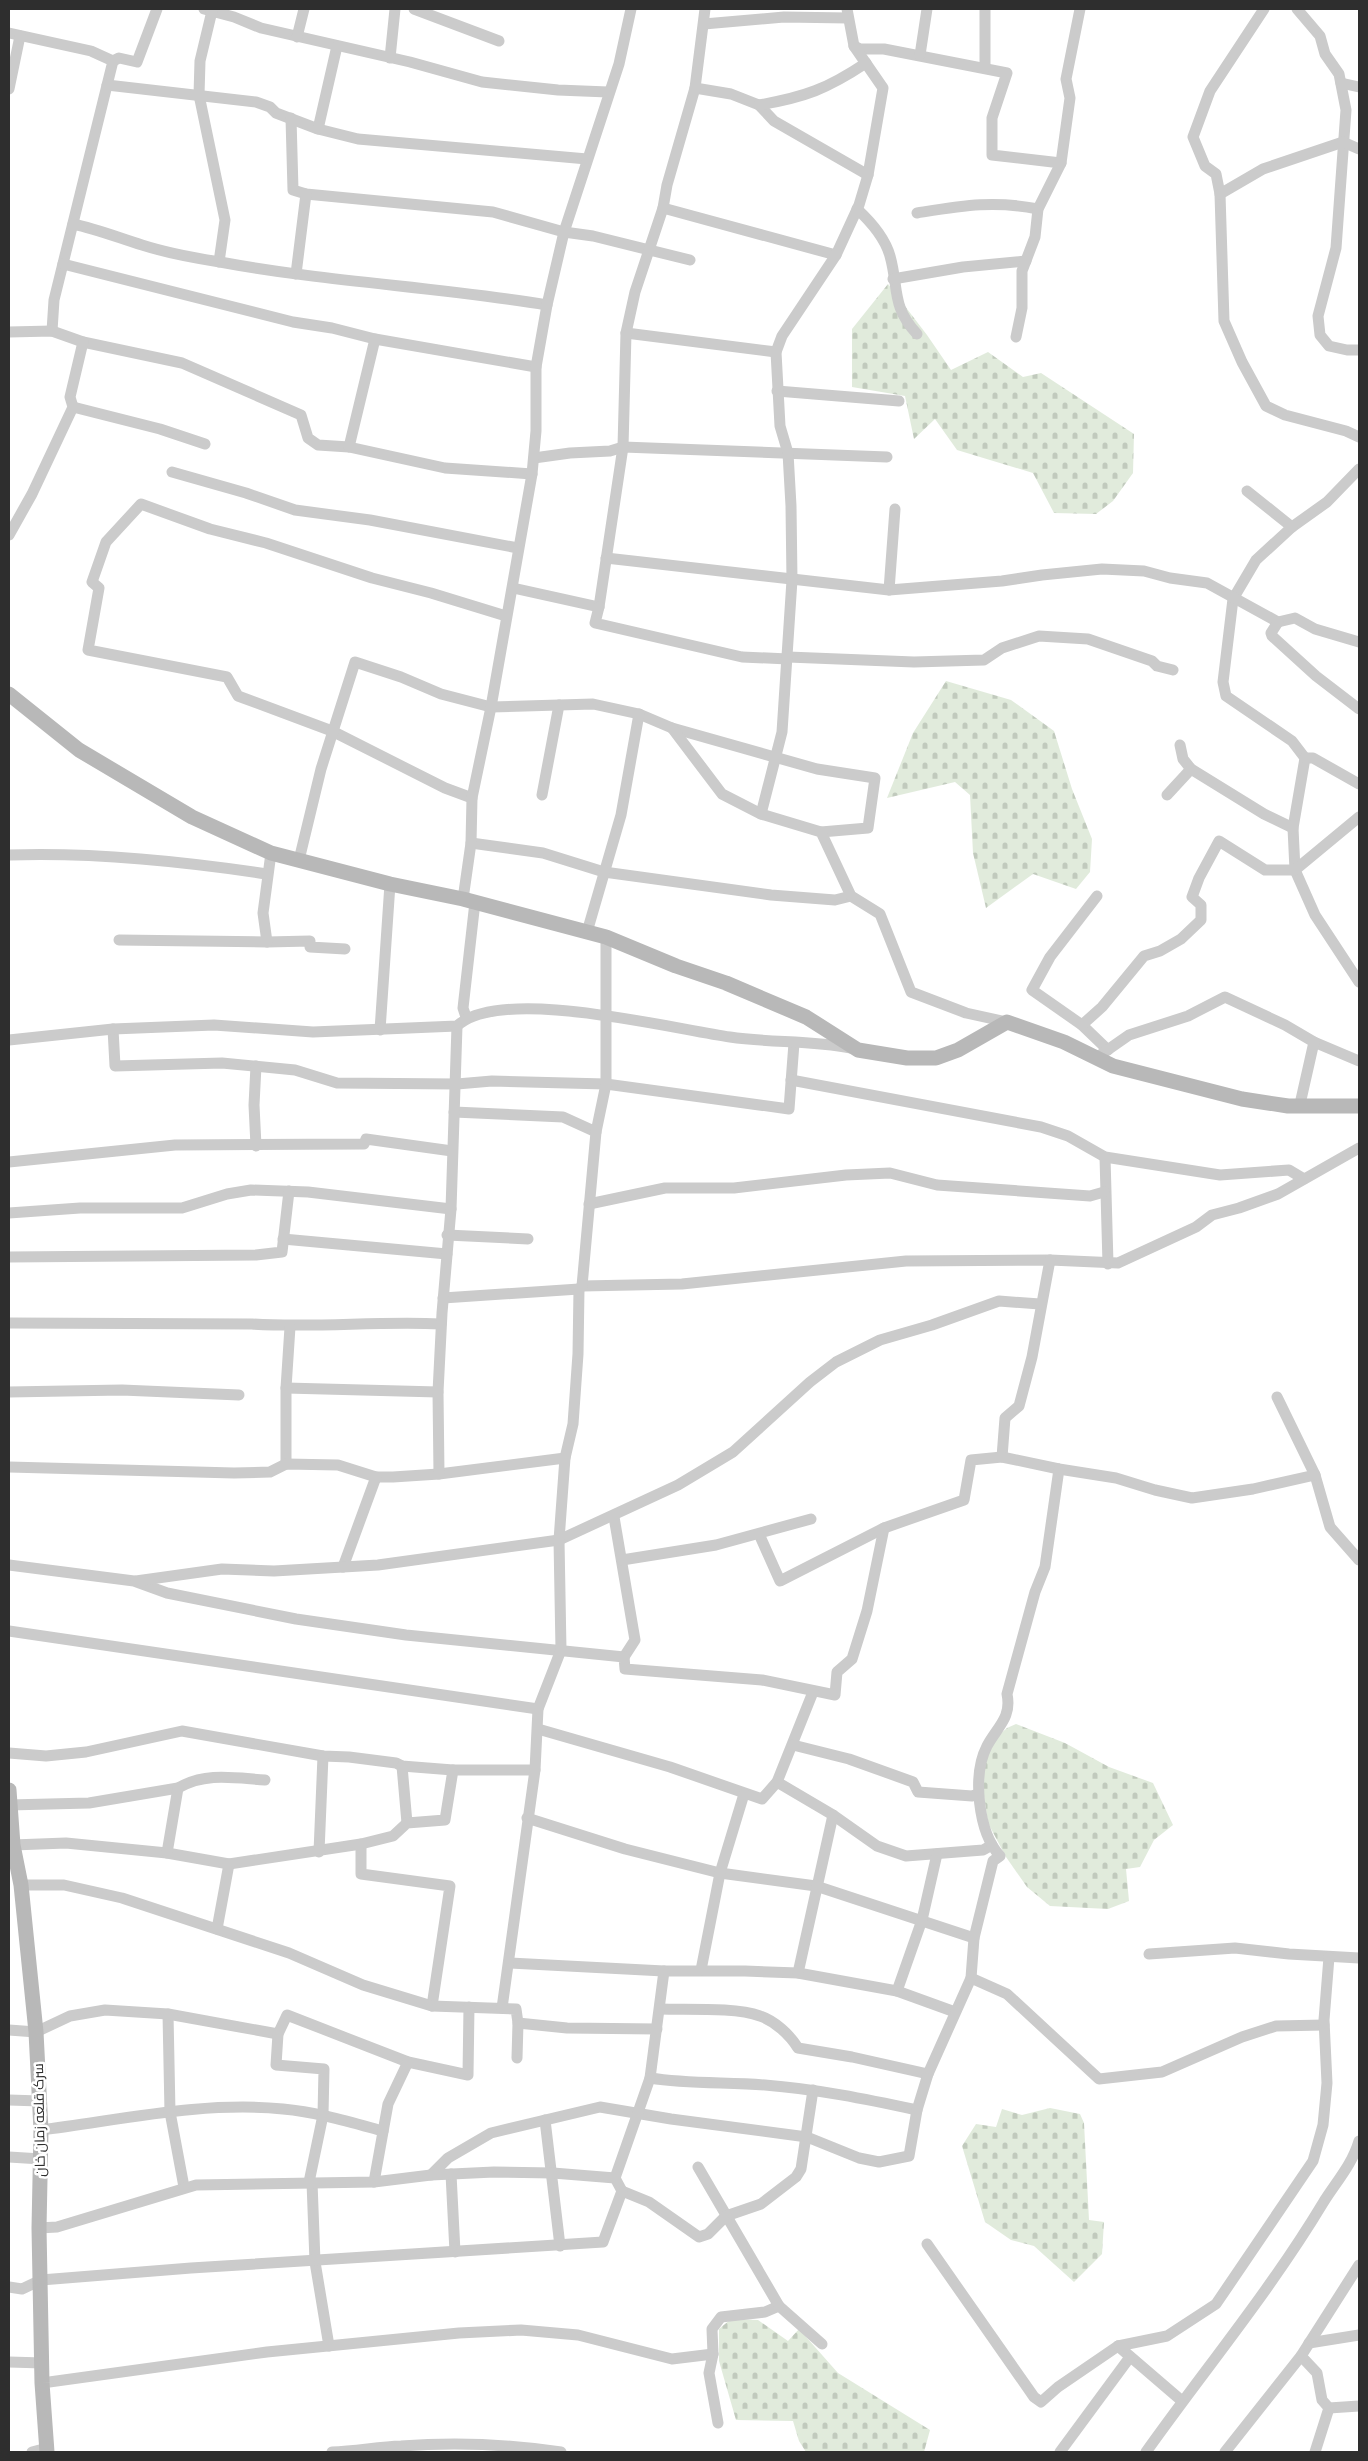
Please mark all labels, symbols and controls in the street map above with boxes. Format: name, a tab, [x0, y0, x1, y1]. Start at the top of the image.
street label: سرک قلعه زمان خان	[30, 2063, 49, 2177]

